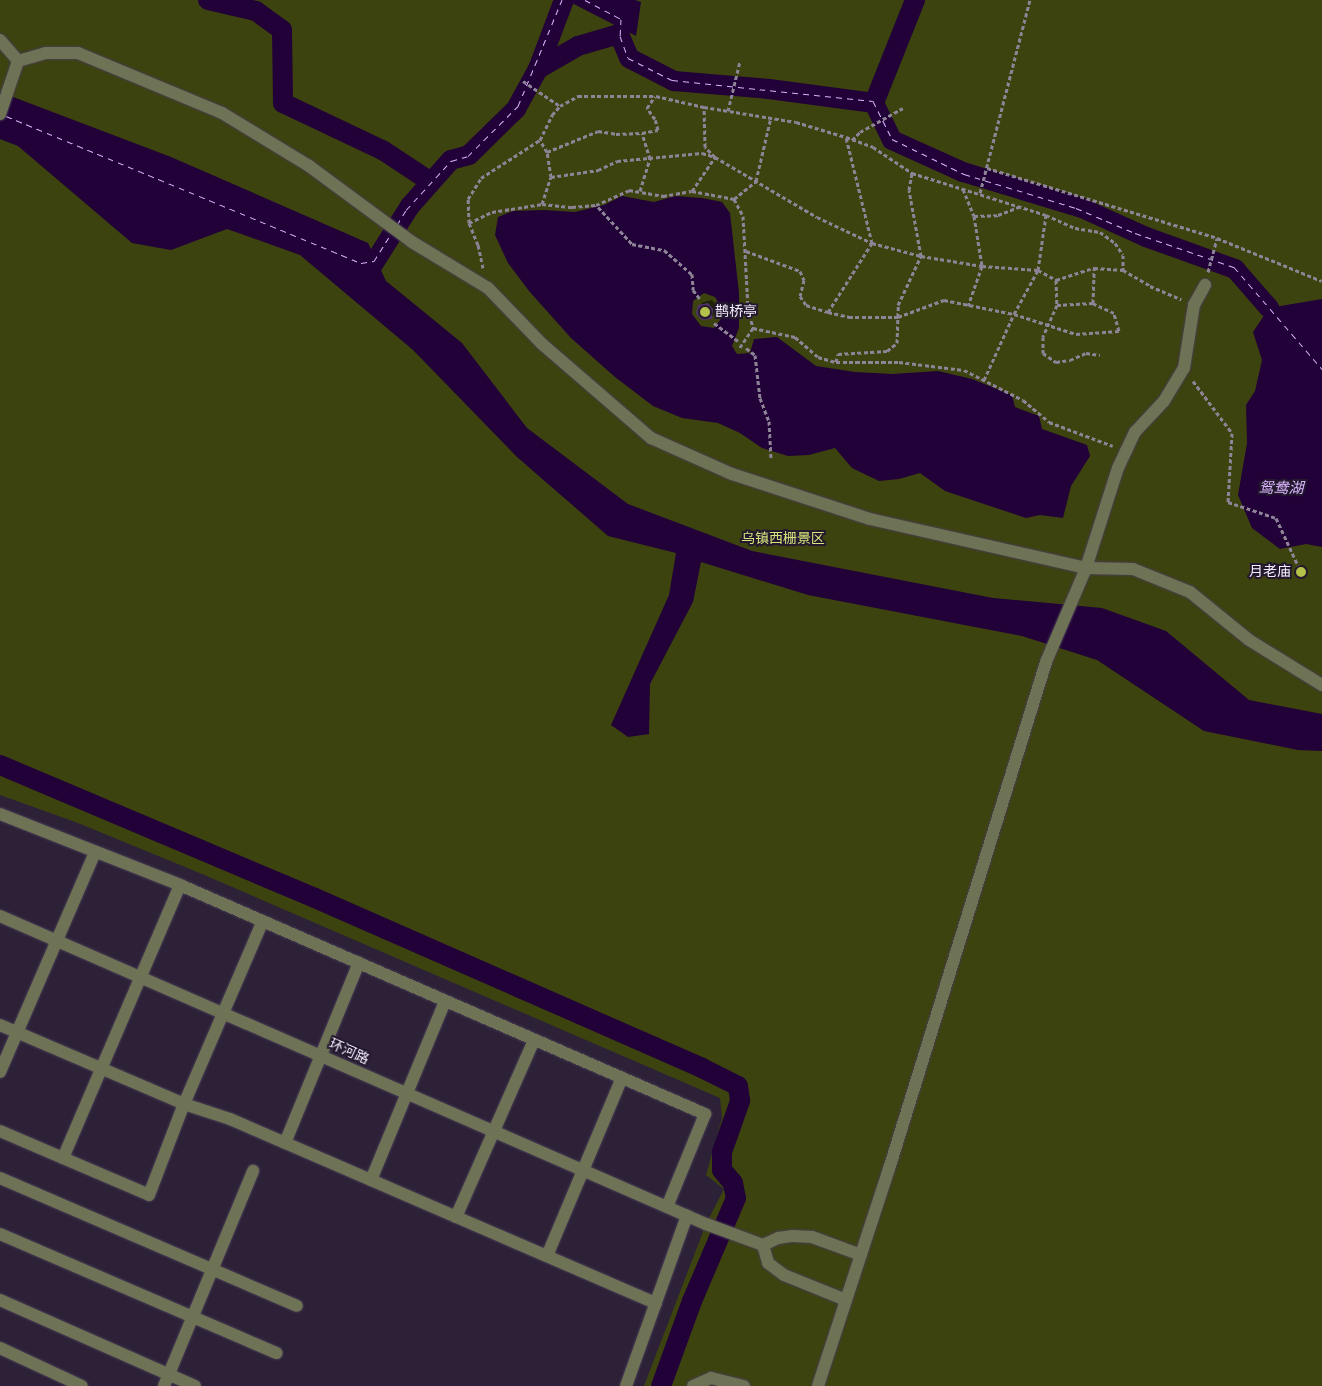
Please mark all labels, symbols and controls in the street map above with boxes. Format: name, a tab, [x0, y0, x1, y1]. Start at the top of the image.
place label: 鹊桥亭	[715, 304, 757, 320]
marker: 鹊桥亭	[699, 306, 711, 318]
water label: 鸳鸯湖	[1259, 480, 1303, 498]
park label: 乌镇西栅景区	[741, 531, 825, 547]
place label: 月老庙	[1249, 564, 1291, 580]
marker: 月老庙	[1295, 566, 1307, 578]
street label: 环河路	[326, 1036, 372, 1068]

